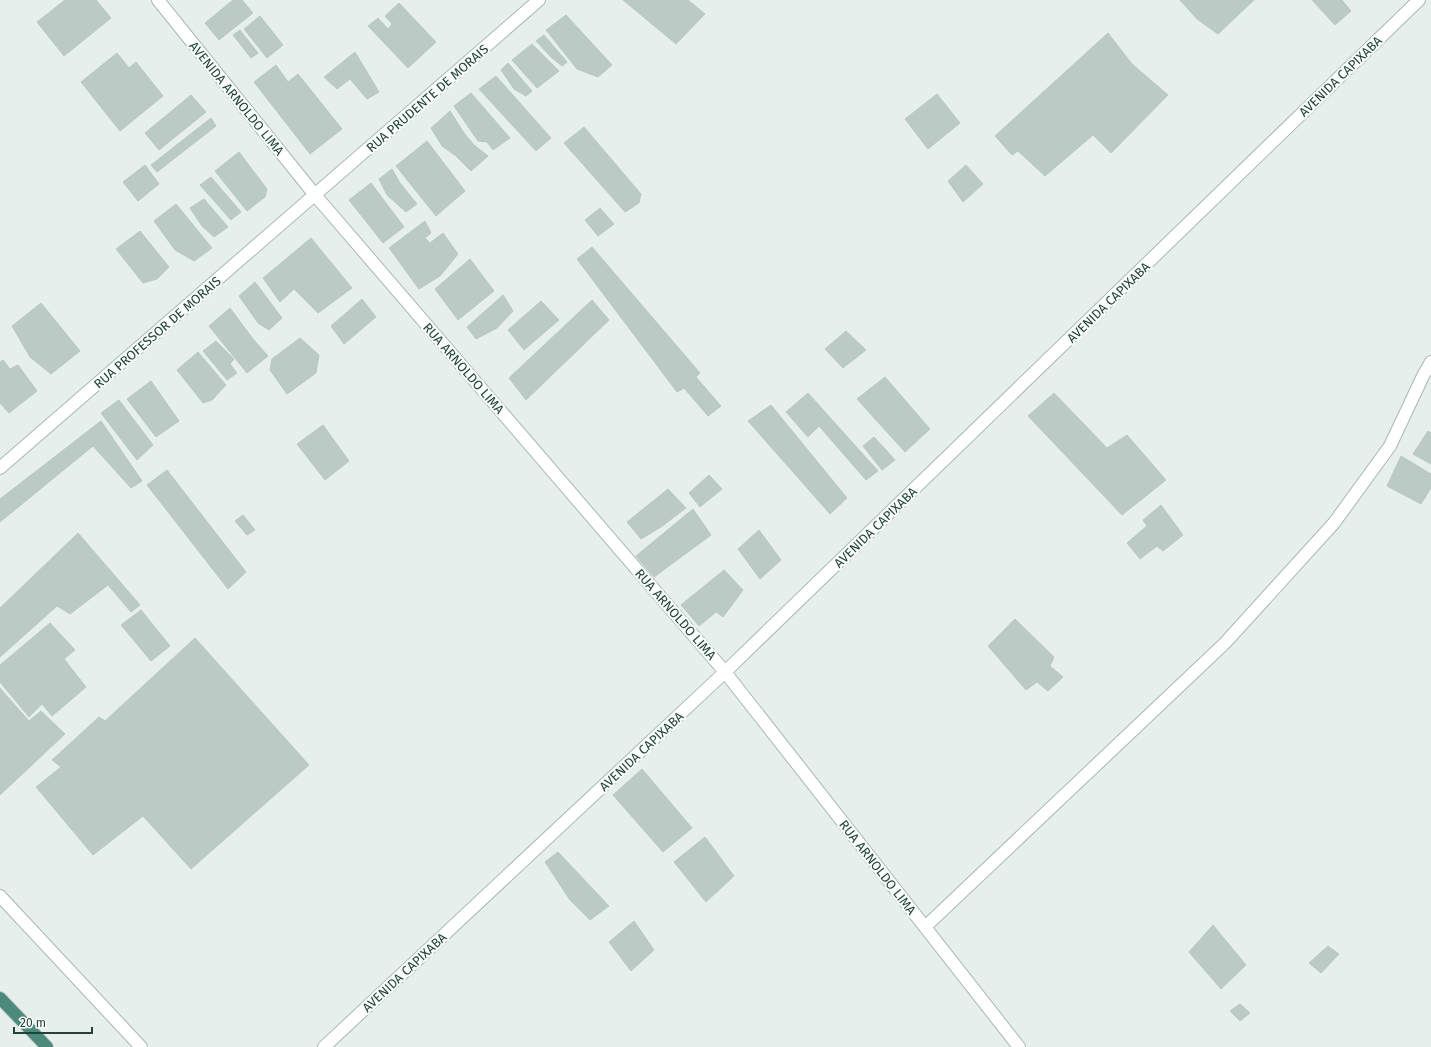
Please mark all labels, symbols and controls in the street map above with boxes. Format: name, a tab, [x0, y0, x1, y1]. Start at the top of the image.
street label: AVENIDA CAPIXABA	[1296, 33, 1385, 120]
street label: AVENIDA ARNOLDO LIMA	[186, 39, 287, 159]
street label: RUA PRUDENTE DE MORAIS	[363, 41, 491, 155]
street label: AVENIDA CAPIXABA	[1064, 259, 1153, 346]
street label: RUA PROFESSOR DE MORAIS	[91, 273, 224, 391]
street label: RUA ARNOLDO LIMA	[420, 320, 508, 417]
street label: AVENIDA CAPIXABA	[831, 484, 920, 571]
street label: RUA ARNOLDO LIMA	[632, 566, 720, 663]
street label: AVENIDA CAPIXABA	[596, 708, 687, 794]
street label: RUA ARNOLDO LIMA	[836, 817, 919, 918]
street label: AVENIDA CAPIXABA	[359, 929, 450, 1015]
scale bar	[14, 1009, 92, 1035]
text: 20 m	[20, 1016, 46, 1030]

